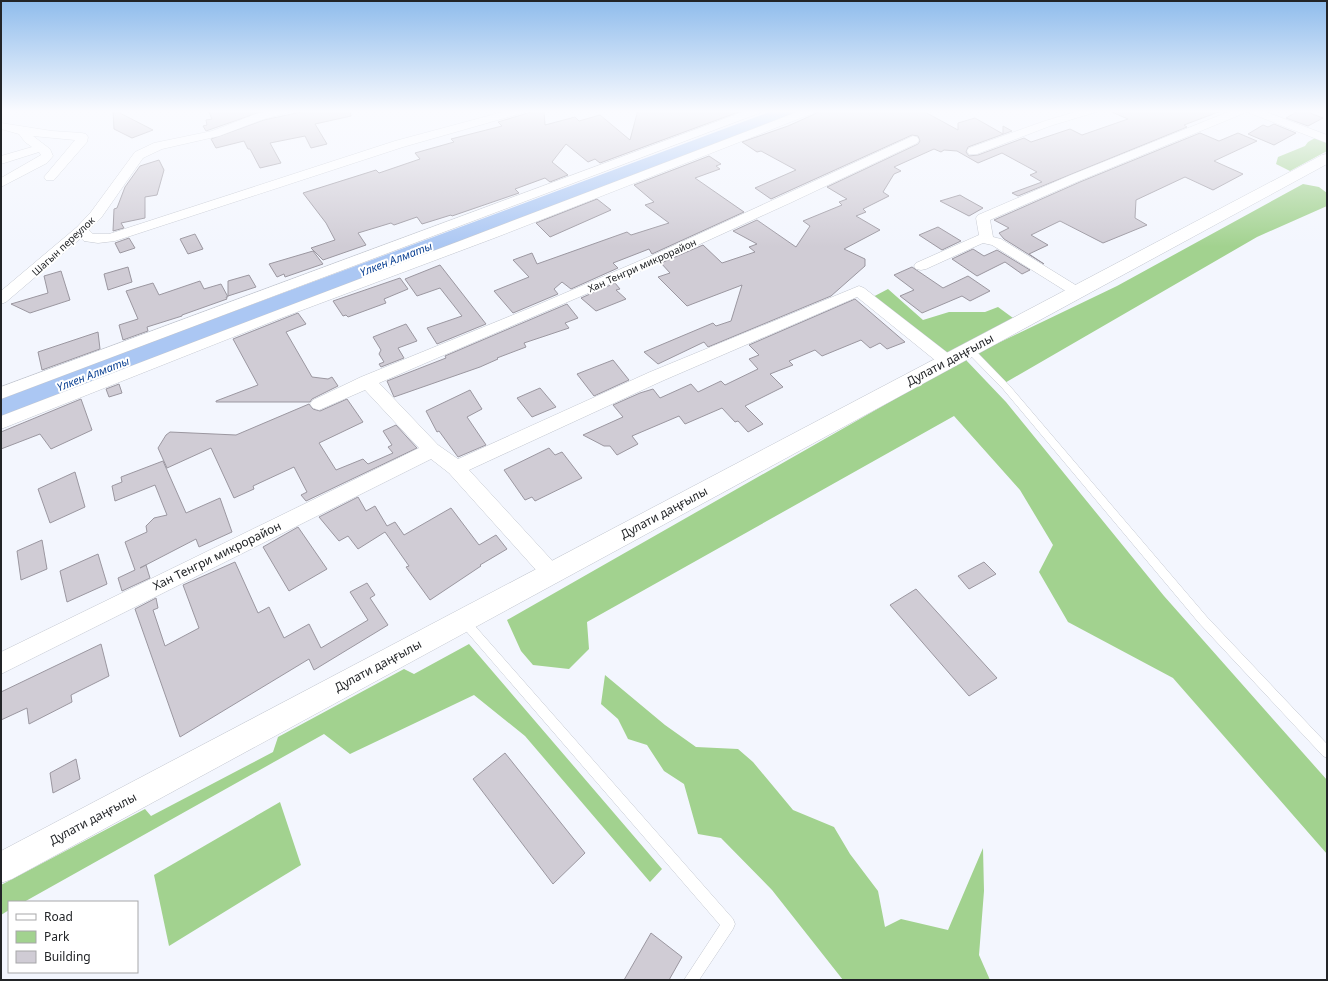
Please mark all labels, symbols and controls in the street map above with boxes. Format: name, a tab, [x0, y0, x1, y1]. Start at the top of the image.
street label: Шагын переулок	[29, 213, 98, 279]
street label: Хан Тенгри микрорайон	[586, 235, 698, 295]
water label: Үлкен Алматы	[357, 238, 434, 279]
street label: Дулати даңғылы	[903, 329, 996, 390]
water label: Үлкен Алматы	[54, 353, 131, 394]
street label: Дулати даңғылы	[617, 482, 710, 543]
street label: Хан Тенгри микрорайон	[150, 517, 284, 594]
street label: Дулати даңғылы	[331, 635, 424, 696]
street label: Дулати даңғылы	[46, 788, 139, 849]
legend	[8, 901, 138, 973]
text: Road	[44, 908, 73, 925]
text: Park	[44, 928, 70, 945]
text: Building	[44, 948, 91, 965]

